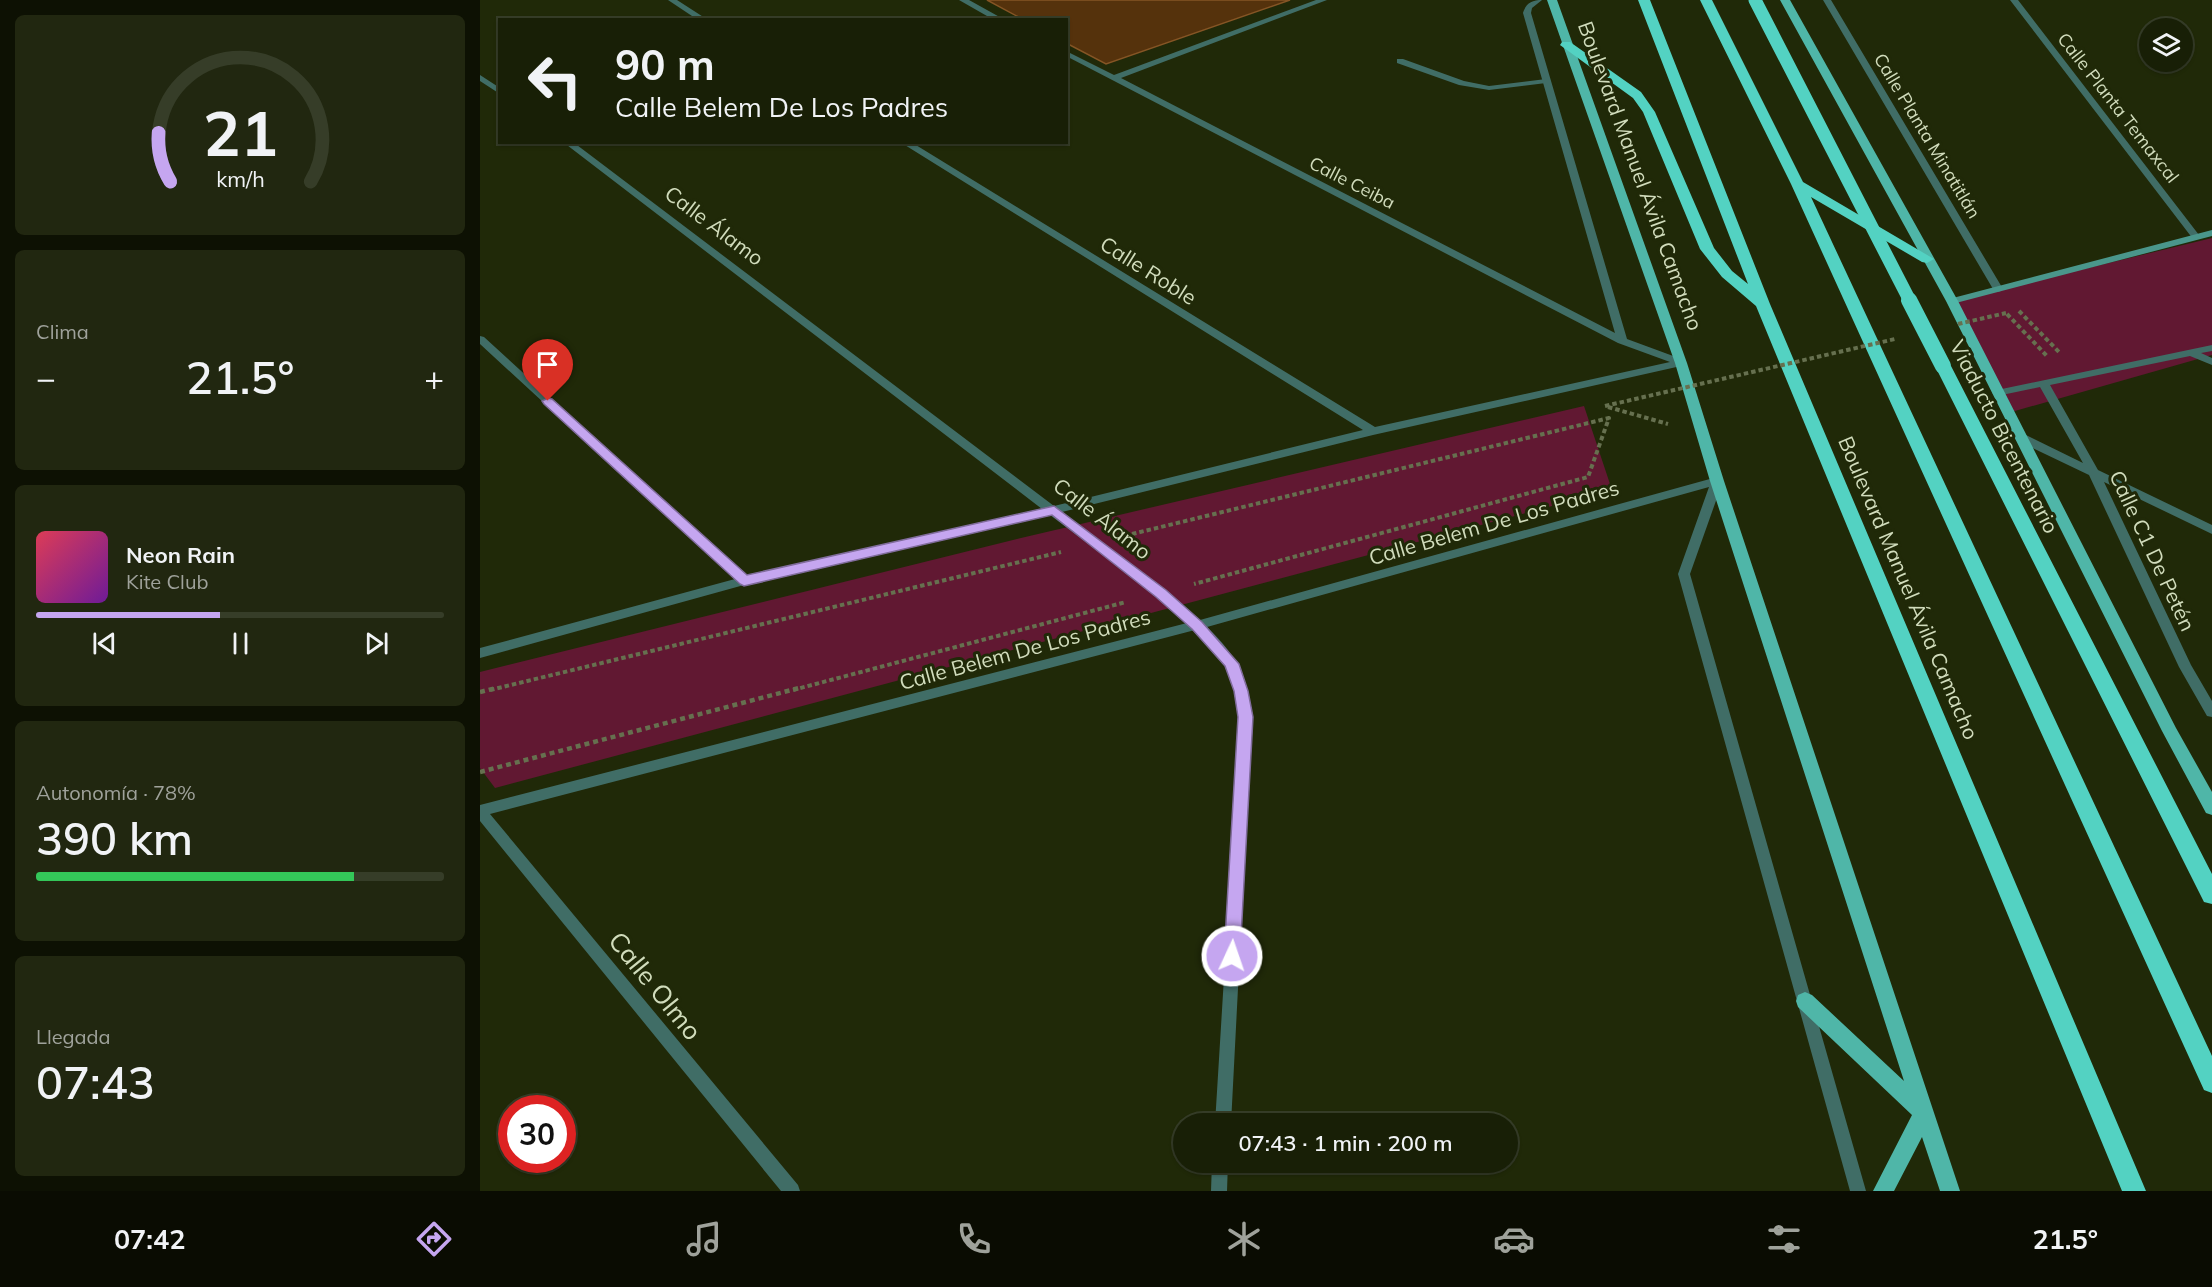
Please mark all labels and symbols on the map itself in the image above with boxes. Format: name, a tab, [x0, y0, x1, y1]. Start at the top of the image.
street label: Boulevard Manuel Ávila Camacho	[1573, 17, 1709, 334]
street label: Calle Planta Temaxcal	[2053, 28, 2184, 187]
street label: Calle Planta Minatitlán	[1869, 49, 1986, 223]
street label: Calle Ceiba	[1305, 151, 1399, 214]
street label: Calle Álamo	[660, 180, 769, 271]
street label: Calle Roble	[1095, 230, 1202, 310]
street label: Viaducto Bicentenario	[1945, 336, 2065, 538]
pin	[522, 339, 573, 401]
street label: Boulevard Manuel Ávila Camacho	[1833, 432, 1985, 743]
street label: Calle C1 De Petén	[2104, 466, 2201, 635]
street label: Calle Álamo	[1049, 472, 1157, 564]
street label: Calle Belem De Los Padres	[1366, 474, 1622, 570]
street label: Calle Belem De Los Padres	[896, 603, 1153, 695]
position arrow	[1200, 924, 1264, 988]
street label: Calle Olmo	[602, 925, 709, 1047]
speed limit sign: 30	[498, 1095, 576, 1173]

